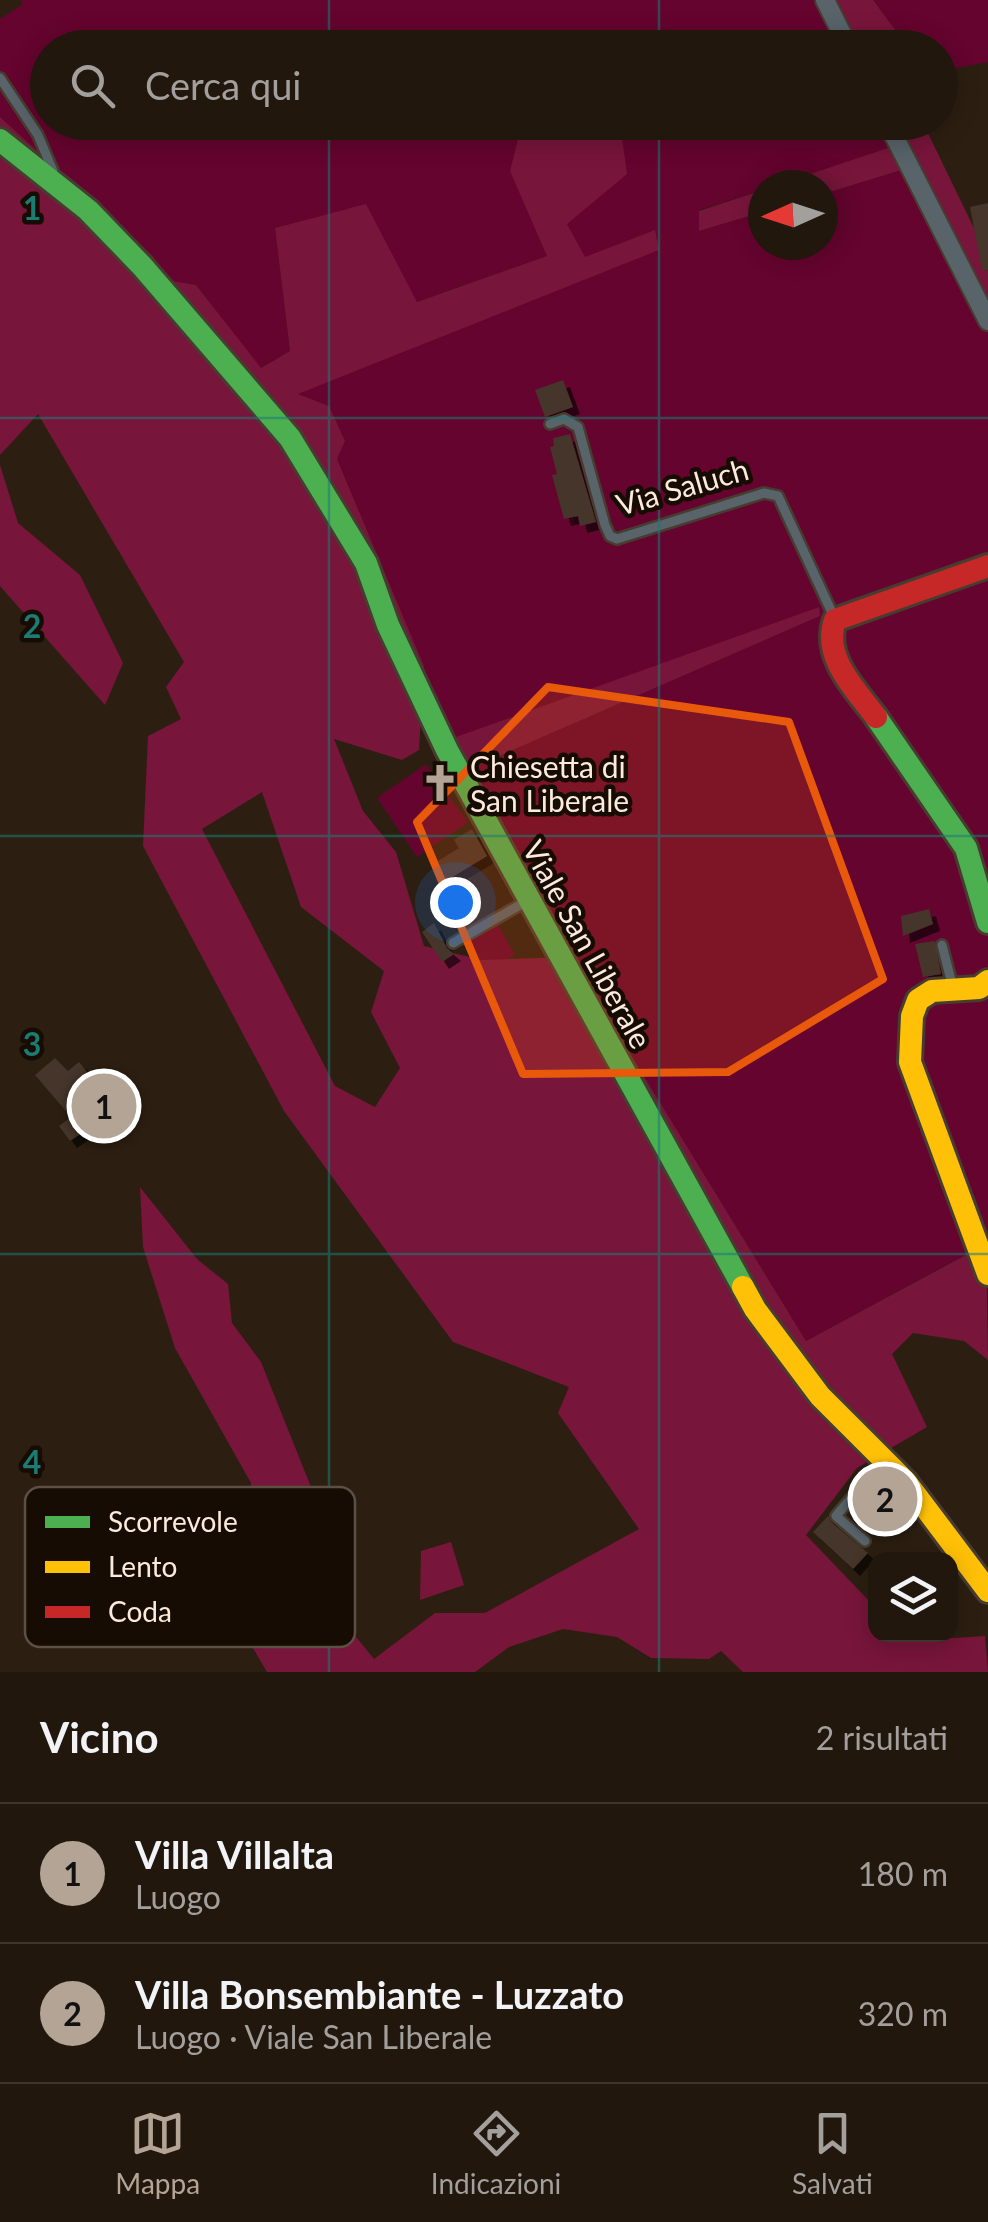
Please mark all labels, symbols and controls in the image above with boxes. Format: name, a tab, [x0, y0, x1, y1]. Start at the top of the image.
search box	[30, 30, 958, 140]
icon: search	[65, 58, 120, 113]
text: Cerca qui	[145, 62, 301, 108]
north arrow	[748, 170, 838, 260]
text: 1	[23, 188, 41, 227]
street label: Via Saluch	[612, 450, 752, 522]
text: 2	[23, 606, 41, 645]
place label: Chiesetta di San Liberale	[470, 748, 629, 818]
church icon: Chiesetta di San Liberale	[419, 762, 461, 804]
street label: Viale San Liberale	[516, 834, 660, 1054]
your location	[430, 877, 481, 928]
text: 3	[23, 1024, 41, 1063]
pin: 1	[72, 1068, 136, 1144]
text: 4	[23, 1442, 41, 1481]
pin: 2	[852, 1462, 918, 1536]
legend	[25, 1487, 355, 1647]
text: Scorrevole	[108, 1504, 238, 1538]
text: Lento	[108, 1549, 177, 1583]
map controls	[868, 1552, 958, 1642]
button: layers	[868, 1552, 958, 1642]
text: Coda	[108, 1594, 172, 1628]
text: Vicino	[40, 1712, 159, 1762]
text: 2 risultati	[816, 1718, 948, 1757]
text: Villa Villalta	[135, 1831, 334, 1877]
text: 1	[63, 1854, 82, 1893]
text: 180 m	[858, 1854, 948, 1893]
text: Luogo	[135, 1877, 221, 1916]
text: Villa Bonsembiante - Luzzato	[135, 1971, 624, 2017]
text: 2	[63, 1994, 82, 2033]
text: 320 m	[858, 1994, 948, 2033]
text: Luogo · Viale San Liberale	[135, 2017, 492, 2056]
tab: Mappa	[115, 2106, 200, 2200]
tab: Indicazioni	[431, 2106, 561, 2200]
tab: Salvati	[792, 2106, 873, 2200]

